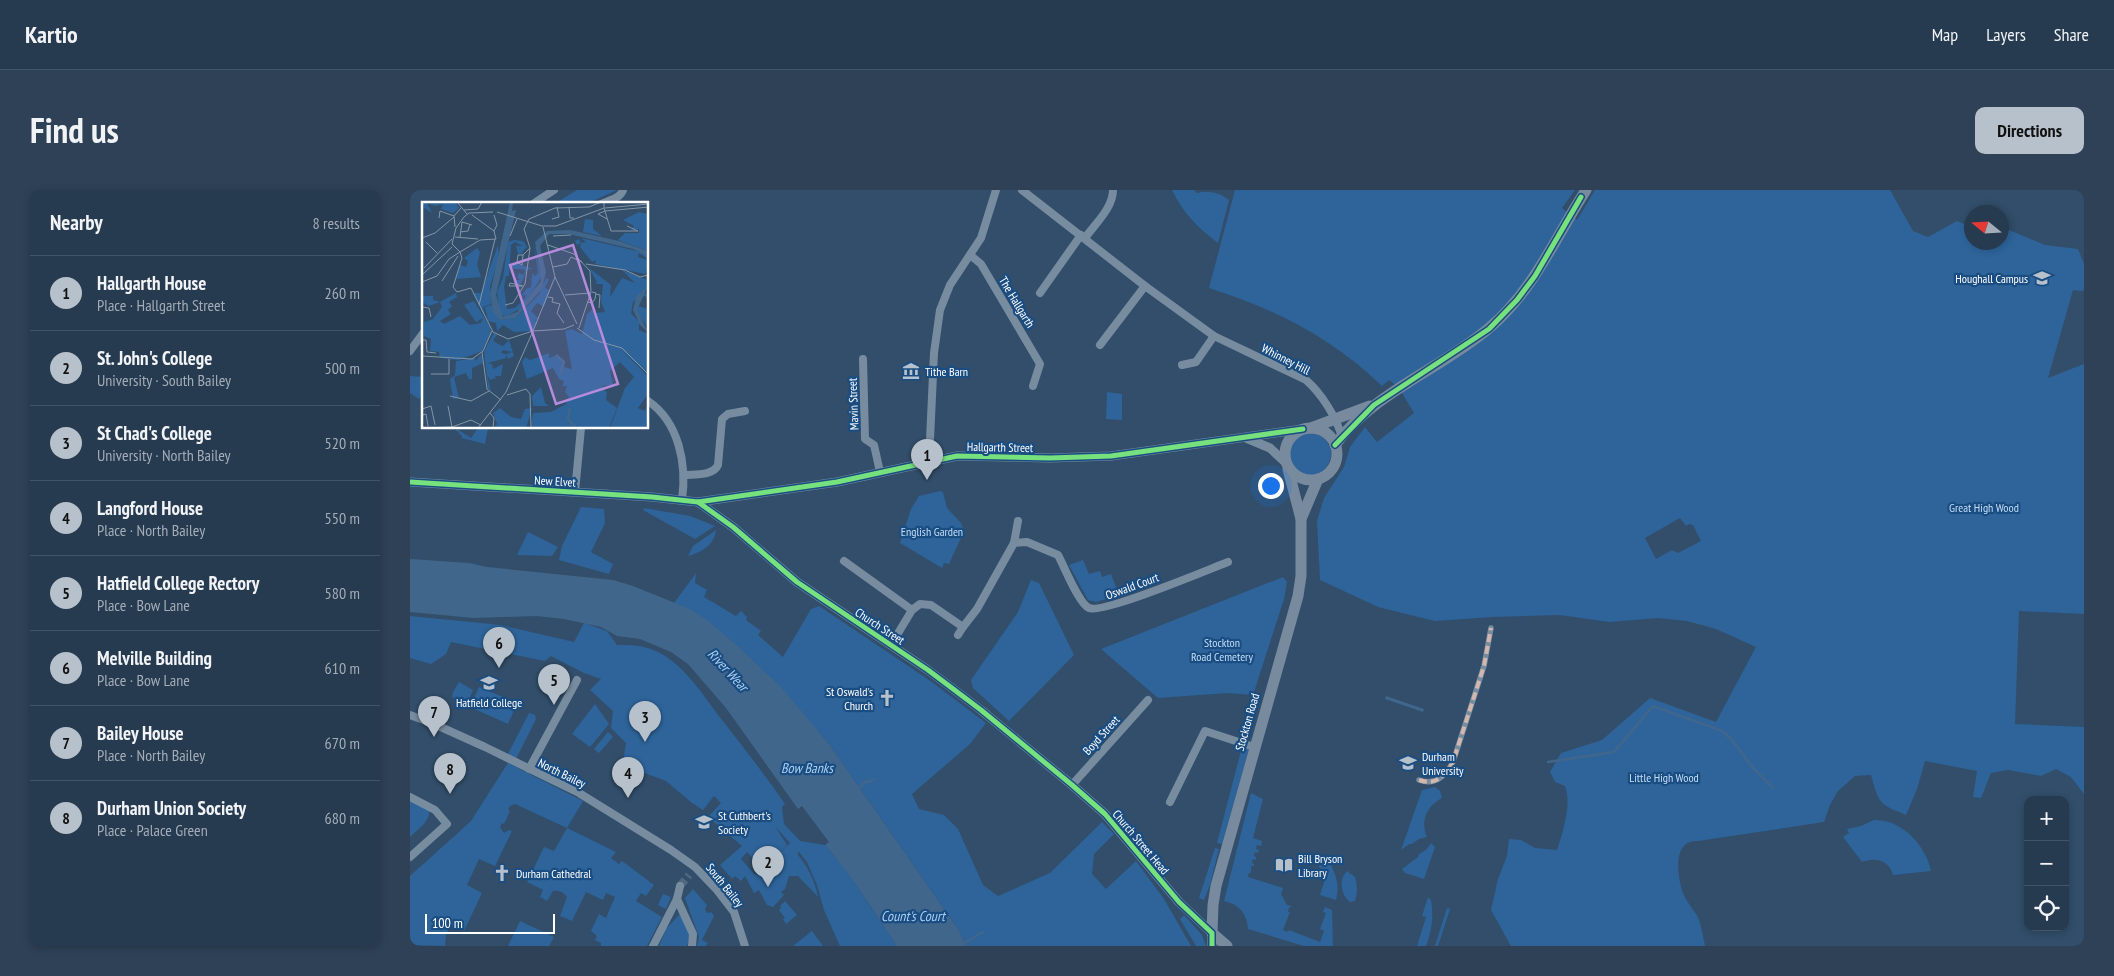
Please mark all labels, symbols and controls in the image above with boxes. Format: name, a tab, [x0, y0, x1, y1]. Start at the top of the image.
text: Kartio	[25, 19, 78, 50]
text: Map	[1932, 23, 1958, 46]
text: Layers	[1986, 23, 2026, 46]
text: Share	[2054, 23, 2089, 46]
text: Find us	[30, 107, 119, 153]
button: Directions	[1975, 107, 2084, 154]
inset map	[422, 202, 649, 429]
north arrow	[1964, 205, 2009, 250]
text: Nearby	[50, 209, 103, 236]
text: 8 results	[313, 213, 360, 233]
school or university icon: Houghall Campus	[2032, 268, 2052, 288]
text: Hallgarth House	[97, 271, 206, 295]
place label: Houghall Campus	[1955, 271, 2028, 286]
street label: The Hallgarth	[996, 274, 1038, 330]
text: 1	[62, 283, 70, 303]
text: 260 m	[325, 283, 360, 303]
text: Place · Hallgarth Street	[97, 295, 225, 315]
street label: Whinney Hill	[1259, 340, 1313, 378]
text: St. John's College	[97, 346, 212, 370]
text: 2	[62, 358, 70, 378]
text: 500 m	[325, 358, 360, 378]
museum icon: Tithe Barn	[901, 361, 921, 381]
place label: Tithe Barn	[925, 364, 968, 379]
text: University · South Bailey	[97, 370, 231, 390]
street label: Mavin Street	[845, 377, 861, 430]
text: St Chad's College	[97, 421, 212, 445]
text: 3	[62, 433, 70, 453]
text: 520 m	[325, 433, 360, 453]
pin: 1	[911, 439, 943, 480]
street label: Hallgarth Street	[967, 439, 1034, 455]
text: University · North Bailey	[97, 445, 231, 465]
street label: New Elvet	[534, 472, 577, 490]
your location	[1258, 473, 1284, 499]
text: Langford House	[97, 496, 203, 520]
park label: Great High Wood	[1949, 500, 2019, 515]
text: 4	[62, 508, 70, 528]
text: 550 m	[325, 508, 360, 528]
text: Place · North Bailey	[97, 520, 205, 540]
park label: English Garden	[901, 524, 963, 539]
street label: Oswald Court	[1103, 569, 1161, 603]
text: Hatfield College Rectory	[97, 571, 259, 595]
text: 5	[62, 583, 70, 603]
text: 580 m	[325, 583, 360, 603]
text: Place · Bow Lane	[97, 595, 190, 615]
street label: Church Street	[852, 604, 908, 648]
pin: 6	[483, 627, 515, 668]
park label: Stockton Road Cemetery	[1191, 635, 1253, 664]
water label: River Wear	[704, 645, 754, 697]
text: Melville Building	[97, 646, 212, 670]
text: 6	[62, 658, 70, 678]
text: 610 m	[325, 658, 360, 678]
pin: 5	[538, 664, 570, 705]
text: Place · Bow Lane	[97, 670, 190, 690]
school or university icon: Hatfield College	[479, 673, 499, 693]
place label: St Oswald's Church	[826, 684, 873, 713]
church icon: St Oswald's Church	[877, 688, 897, 708]
street label: Stockton Road	[1232, 692, 1262, 752]
place label: Hatfield College	[456, 695, 522, 710]
pin: 7	[418, 696, 450, 737]
pin: 3	[629, 701, 661, 742]
street label: Boyd Street	[1079, 712, 1123, 758]
text: Bailey House	[97, 721, 184, 745]
text: 7	[62, 733, 70, 753]
text: 670 m	[325, 733, 360, 753]
text: Place · North Bailey	[97, 745, 205, 765]
place label: Durham University	[1422, 749, 1464, 778]
pin: 8	[434, 753, 466, 794]
school or university icon: Durham University	[1398, 753, 1418, 773]
street label: North Bailey	[536, 755, 589, 791]
pin: 4	[612, 757, 644, 798]
water label: Bow Banks	[781, 759, 834, 777]
park label: Little High Wood	[1629, 770, 1699, 785]
text: Durham Union Society	[97, 796, 246, 820]
map controls	[2024, 796, 2069, 931]
button: +	[2024, 796, 2069, 841]
street label: Church Street Head	[1109, 806, 1173, 878]
text: 8	[62, 808, 70, 828]
text: 680 m	[325, 808, 360, 828]
place label: St Cuthbert's Society	[718, 808, 771, 837]
school or university icon: St Cuthbert's Society	[694, 812, 714, 832]
text: Place · Palace Green	[97, 820, 208, 840]
button: −	[2024, 841, 2069, 886]
pin: 2	[752, 846, 784, 887]
place label: Bill Bryson Library	[1298, 851, 1342, 880]
library icon: Bill Bryson Library	[1274, 855, 1294, 875]
street label: South Bailey	[703, 860, 747, 910]
church icon: Durham Cathedral	[492, 863, 512, 883]
place label: Durham Cathedral	[516, 866, 591, 881]
button: locate	[2024, 886, 2069, 931]
water label: Count's Court	[881, 907, 947, 925]
scale bar	[425, 911, 555, 934]
text: 100 m	[432, 914, 463, 932]

